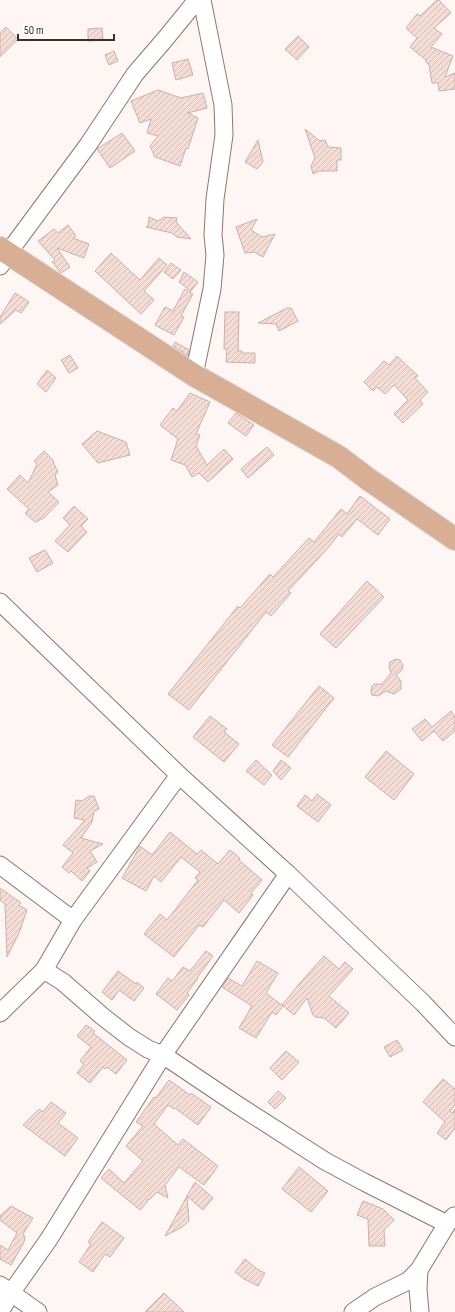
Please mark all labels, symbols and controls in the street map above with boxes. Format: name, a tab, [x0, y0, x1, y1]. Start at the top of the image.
scale bar	[18, 16, 114, 42]
text: 50 m	[24, 23, 44, 38]

